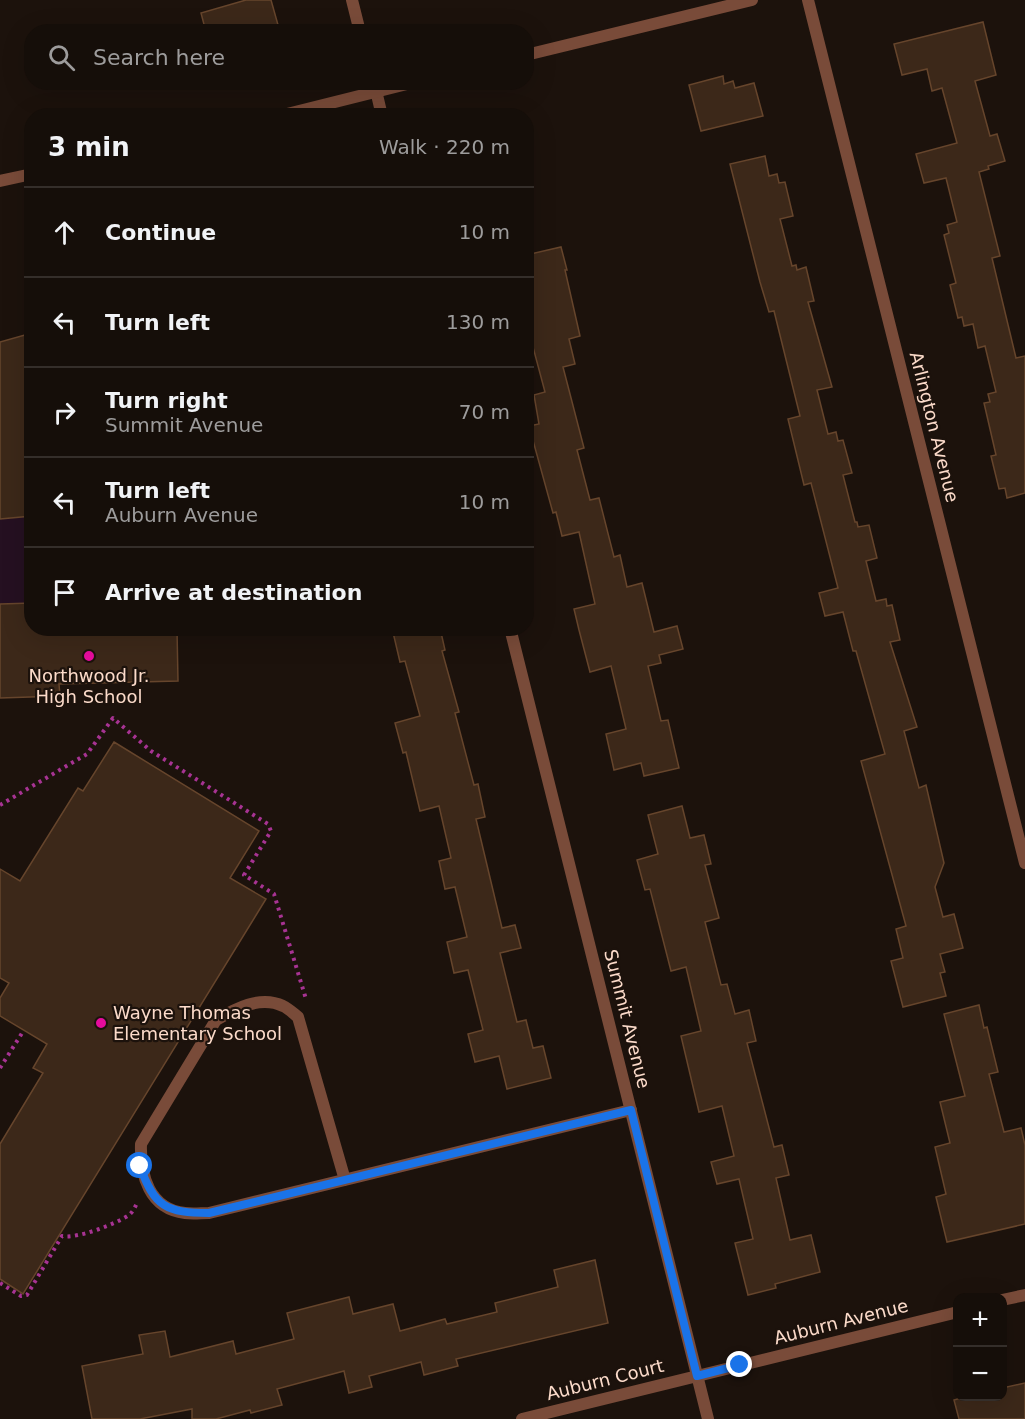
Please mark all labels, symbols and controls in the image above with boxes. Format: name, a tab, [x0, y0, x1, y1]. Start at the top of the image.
search box	[24, 24, 534, 90]
icon: search	[45, 41, 78, 74]
text: Search here	[93, 45, 225, 70]
text: 3 min	[48, 132, 130, 162]
text: Walk · 220 m	[379, 135, 510, 159]
icon: ahead	[48, 216, 81, 249]
text: Continue	[105, 220, 216, 245]
text: 10 m	[459, 220, 510, 244]
icon: left	[48, 306, 81, 339]
text: Turn left	[105, 310, 210, 335]
text: 130 m	[446, 310, 510, 334]
street label: Arlington Avenue	[906, 349, 963, 504]
text: Turn right	[105, 388, 228, 413]
icon: right	[48, 396, 81, 429]
text: 70 m	[459, 400, 510, 424]
text: Summit Avenue	[105, 413, 263, 437]
text: Turn left	[105, 478, 210, 503]
icon: left	[48, 486, 81, 519]
text: 10 m	[459, 490, 510, 514]
text: Auburn Avenue	[105, 503, 258, 527]
icon: arrive	[48, 576, 81, 609]
text: Arrive at destination	[105, 580, 362, 605]
marker: Northwood Jr. High School	[82, 649, 96, 663]
place label: Northwood Jr. High School	[28, 665, 150, 707]
street label: Summit Avenue	[600, 947, 655, 1091]
place label: Wayne Thomas Elementary School	[113, 1002, 282, 1044]
marker: Wayne Thomas Elementary School	[94, 1016, 108, 1030]
route start	[126, 1152, 152, 1178]
map controls	[953, 1293, 1007, 1401]
button: +	[953, 1293, 1007, 1347]
street label: Auburn Avenue	[772, 1295, 910, 1348]
button: −	[953, 1347, 1007, 1401]
route end	[726, 1351, 752, 1377]
street label: Auburn Court	[544, 1355, 666, 1404]

